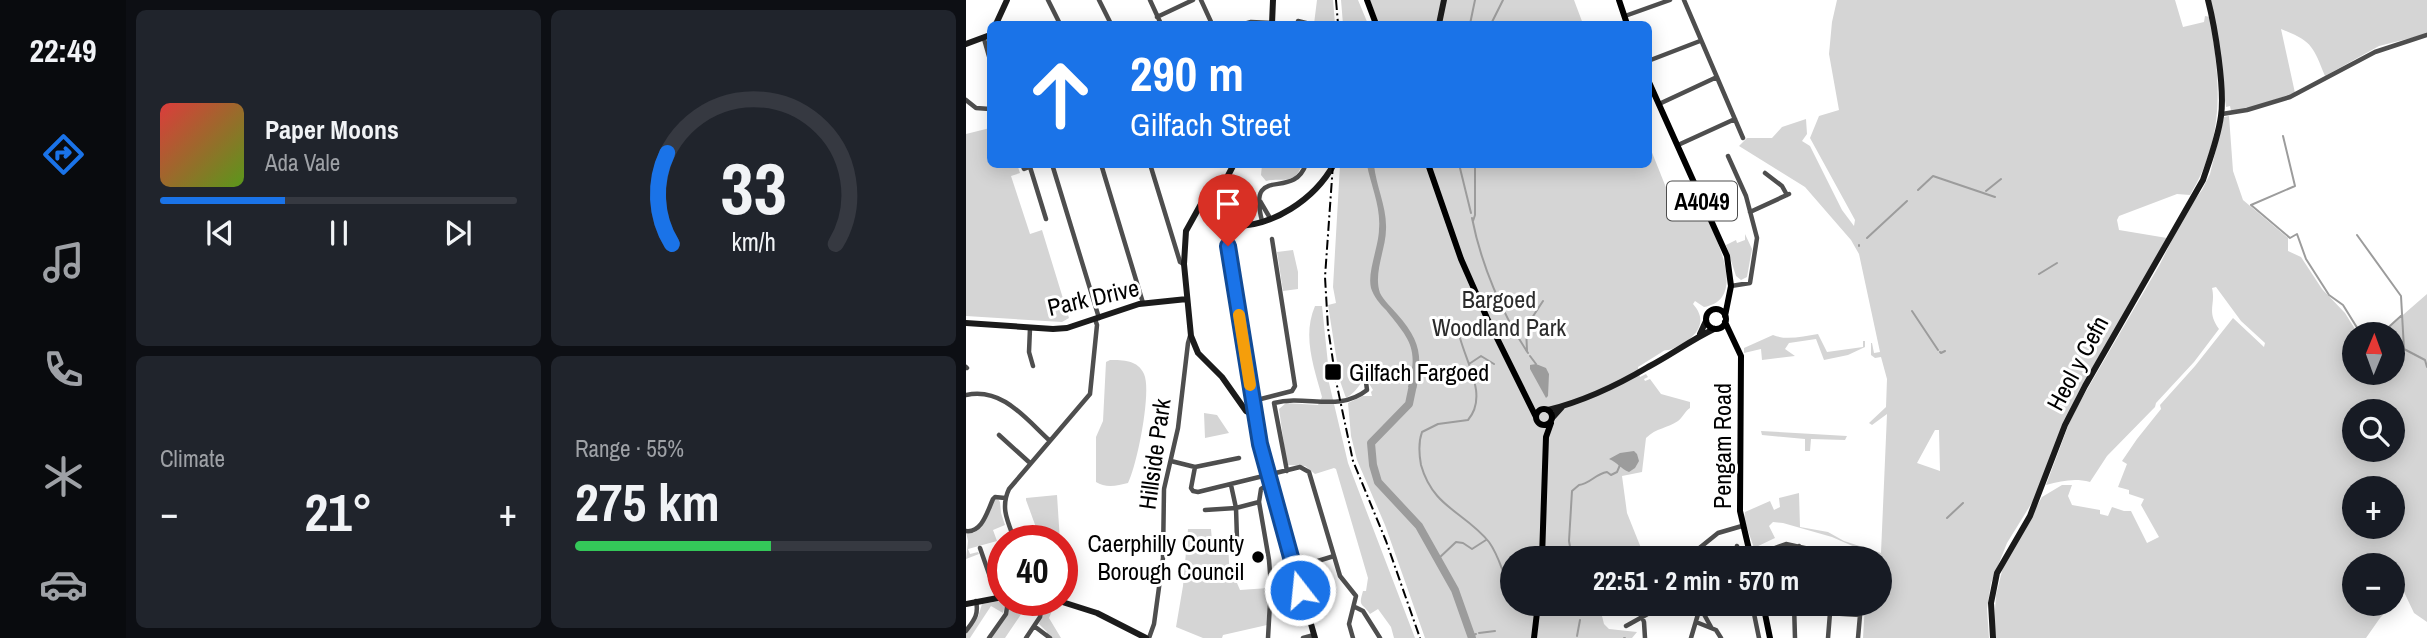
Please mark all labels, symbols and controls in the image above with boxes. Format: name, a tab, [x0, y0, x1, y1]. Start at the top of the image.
text: 22:49	[29, 29, 97, 72]
text: 290 m	[1130, 40, 1244, 106]
icon: ahead	[1015, 49, 1106, 140]
text: Gilfach Street	[1130, 103, 1290, 146]
text: Paper Moons	[265, 112, 399, 147]
icon: directions	[39, 130, 88, 179]
text: 33	[720, 139, 787, 237]
text: Ada Vale	[265, 147, 340, 178]
pin	[1198, 174, 1258, 246]
road number: A4049	[1667, 182, 1737, 220]
icon: arrive	[1209, 185, 1247, 223]
icon: previous	[201, 214, 239, 252]
icon: pause	[320, 214, 358, 252]
icon: next	[439, 214, 477, 252]
text: km/h	[731, 225, 776, 259]
icon: music	[39, 238, 88, 287]
street label: Park Drive	[1044, 271, 1142, 323]
park label: Bargoed Woodland Park	[1432, 283, 1566, 343]
street label: Heol y Cefn	[2039, 310, 2115, 416]
north arrow	[2342, 322, 2404, 385]
map controls	[2342, 322, 2405, 616]
icon: phone	[39, 345, 88, 394]
place label: Gilfach Fargoed	[1349, 356, 1489, 388]
marker: Gilfach Fargoed	[1323, 362, 1343, 382]
street label: Pengam Road	[1706, 383, 1738, 509]
street label: Hillside Park	[1130, 396, 1178, 511]
button: search	[2342, 399, 2405, 462]
text: Range · 55%	[575, 433, 684, 464]
text: Climate	[160, 443, 225, 474]
icon: climate	[39, 452, 88, 501]
text: 275 km	[575, 467, 720, 537]
button: +	[2342, 476, 2405, 539]
text: 21°	[304, 477, 373, 547]
text: −	[160, 487, 178, 538]
text: +	[499, 487, 517, 538]
speed limit sign: 40	[987, 525, 1078, 616]
place label: Caerphilly County Borough Council	[1088, 527, 1244, 587]
marker: Caerphilly County Borough Council	[1250, 549, 1266, 565]
position arrow	[1263, 553, 1337, 627]
button: −	[2342, 553, 2405, 616]
icon: car	[39, 560, 88, 609]
text: 22:51 · 2 min · 570 m	[1593, 563, 1799, 598]

